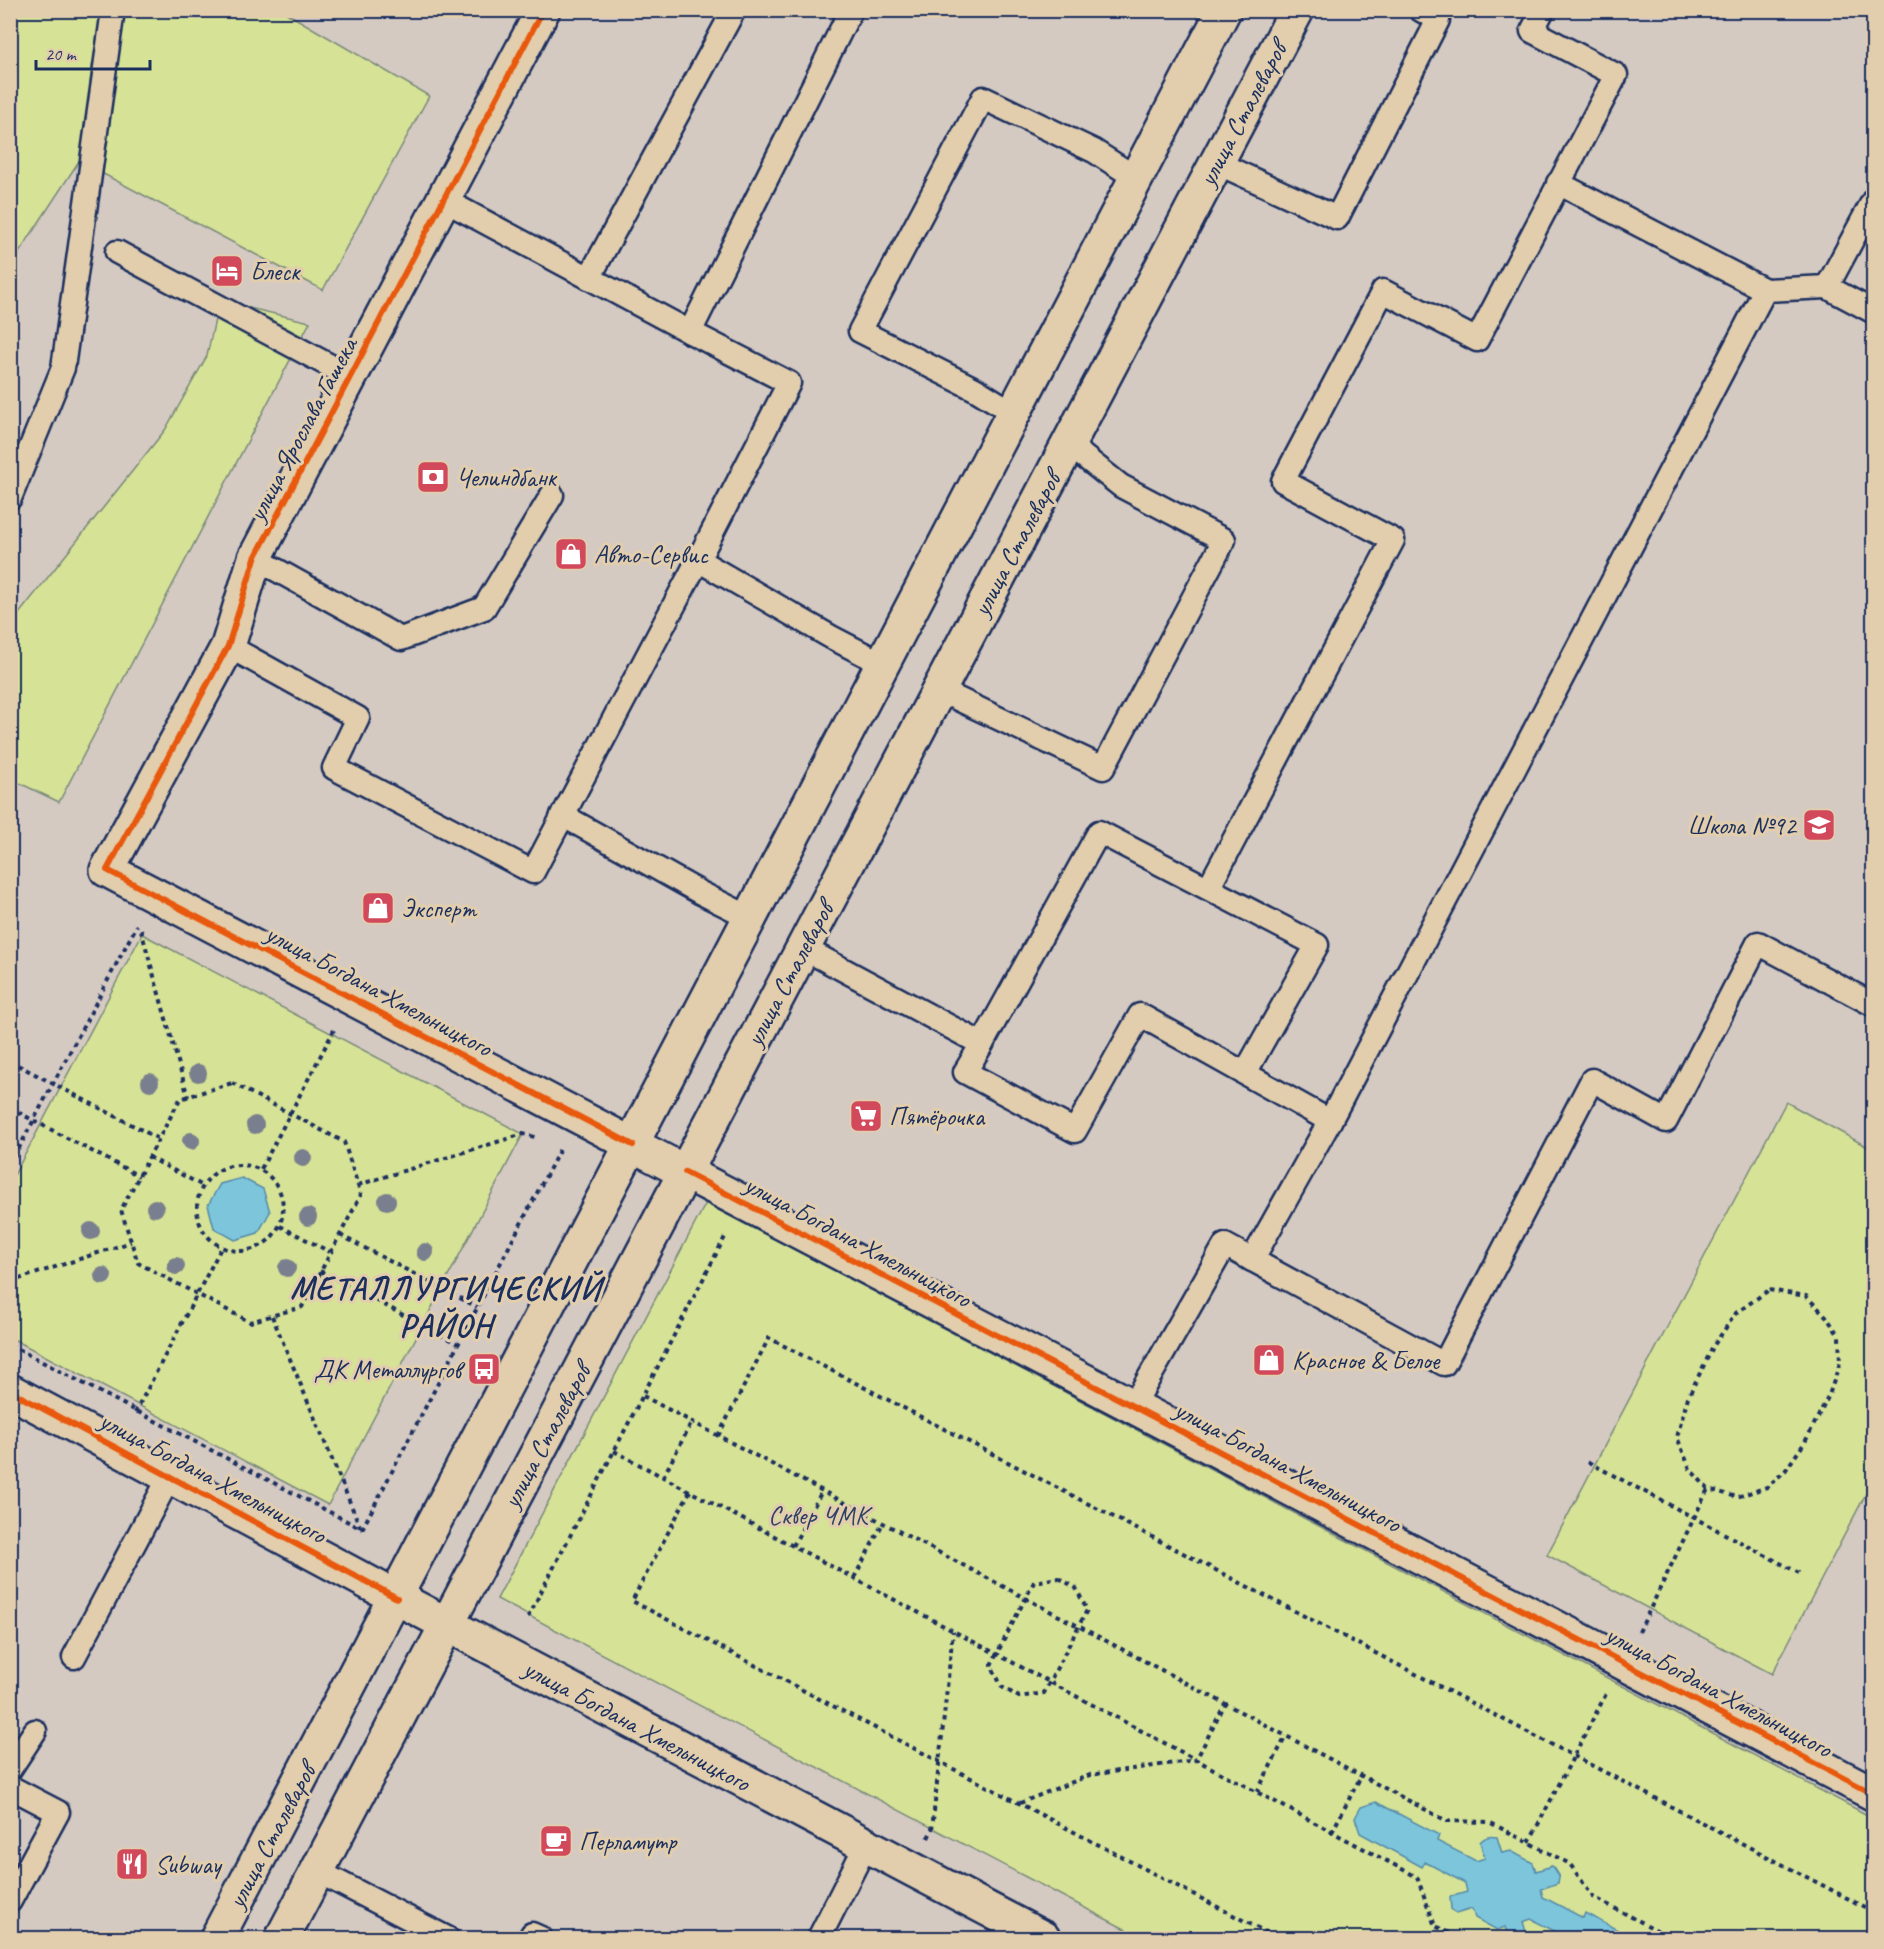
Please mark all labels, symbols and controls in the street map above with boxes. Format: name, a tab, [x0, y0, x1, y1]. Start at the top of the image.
street label: улица Сталеваров	[1190, 31, 1297, 194]
scale bar	[36, 33, 150, 71]
text: 20 m	[45, 43, 78, 65]
hotel icon: Блеск	[209, 253, 245, 289]
place label: Блеск	[250, 255, 301, 288]
street label: улица Ярослава Гашека	[239, 330, 366, 528]
bank icon: Челиндбанк	[415, 459, 451, 495]
place label: Челиндбанк	[456, 461, 558, 494]
street label: улица Сталеваров	[964, 461, 1071, 624]
shop icon: Авто-Сервис	[553, 536, 589, 572]
place label: Авто-Сервис	[594, 538, 709, 571]
school or university icon: Школа №92	[1801, 807, 1837, 843]
place label: Школа №92	[1687, 809, 1798, 842]
shop icon: Эксперт	[360, 890, 396, 926]
street label: улица Сталеваров	[737, 891, 844, 1054]
place label: Эксперт	[401, 892, 478, 925]
street label: улица Богдана Хмельницкого	[258, 916, 499, 1065]
supermarket icon: Пятёрочка	[848, 1098, 884, 1134]
place label: Пятёрочка	[889, 1100, 986, 1133]
street label: улица Богдана Хмельницкого	[737, 1167, 978, 1316]
district label: МЕТАЛЛУРГИЧЕСКИЙ РАЙОН	[290, 1268, 606, 1346]
shop icon: Красное & Белое	[1251, 1342, 1287, 1378]
place label: Красное & Белое	[1292, 1344, 1441, 1377]
bus stop icon: ДК Металлургов	[466, 1351, 502, 1387]
place label: ДК Металлургов	[314, 1353, 466, 1386]
street label: улица Сталеваров	[494, 1353, 601, 1516]
street label: улица Богдана Хмельницкого	[1167, 1392, 1408, 1541]
street label: улица Богдана Хмельницкого	[92, 1403, 333, 1552]
park label: Сквер ЧМК	[768, 1499, 873, 1532]
street label: улица Богдана Хмельницкого	[1598, 1617, 1839, 1766]
street label: улица Богдана Хмельницкого	[516, 1651, 757, 1800]
street label: улица Сталеваров	[219, 1753, 326, 1916]
cafe icon: Перламутр	[538, 1823, 574, 1859]
place label: Перламутр	[579, 1825, 679, 1858]
restaurant icon: Subway	[114, 1846, 150, 1882]
place label: Subway	[155, 1848, 223, 1881]

